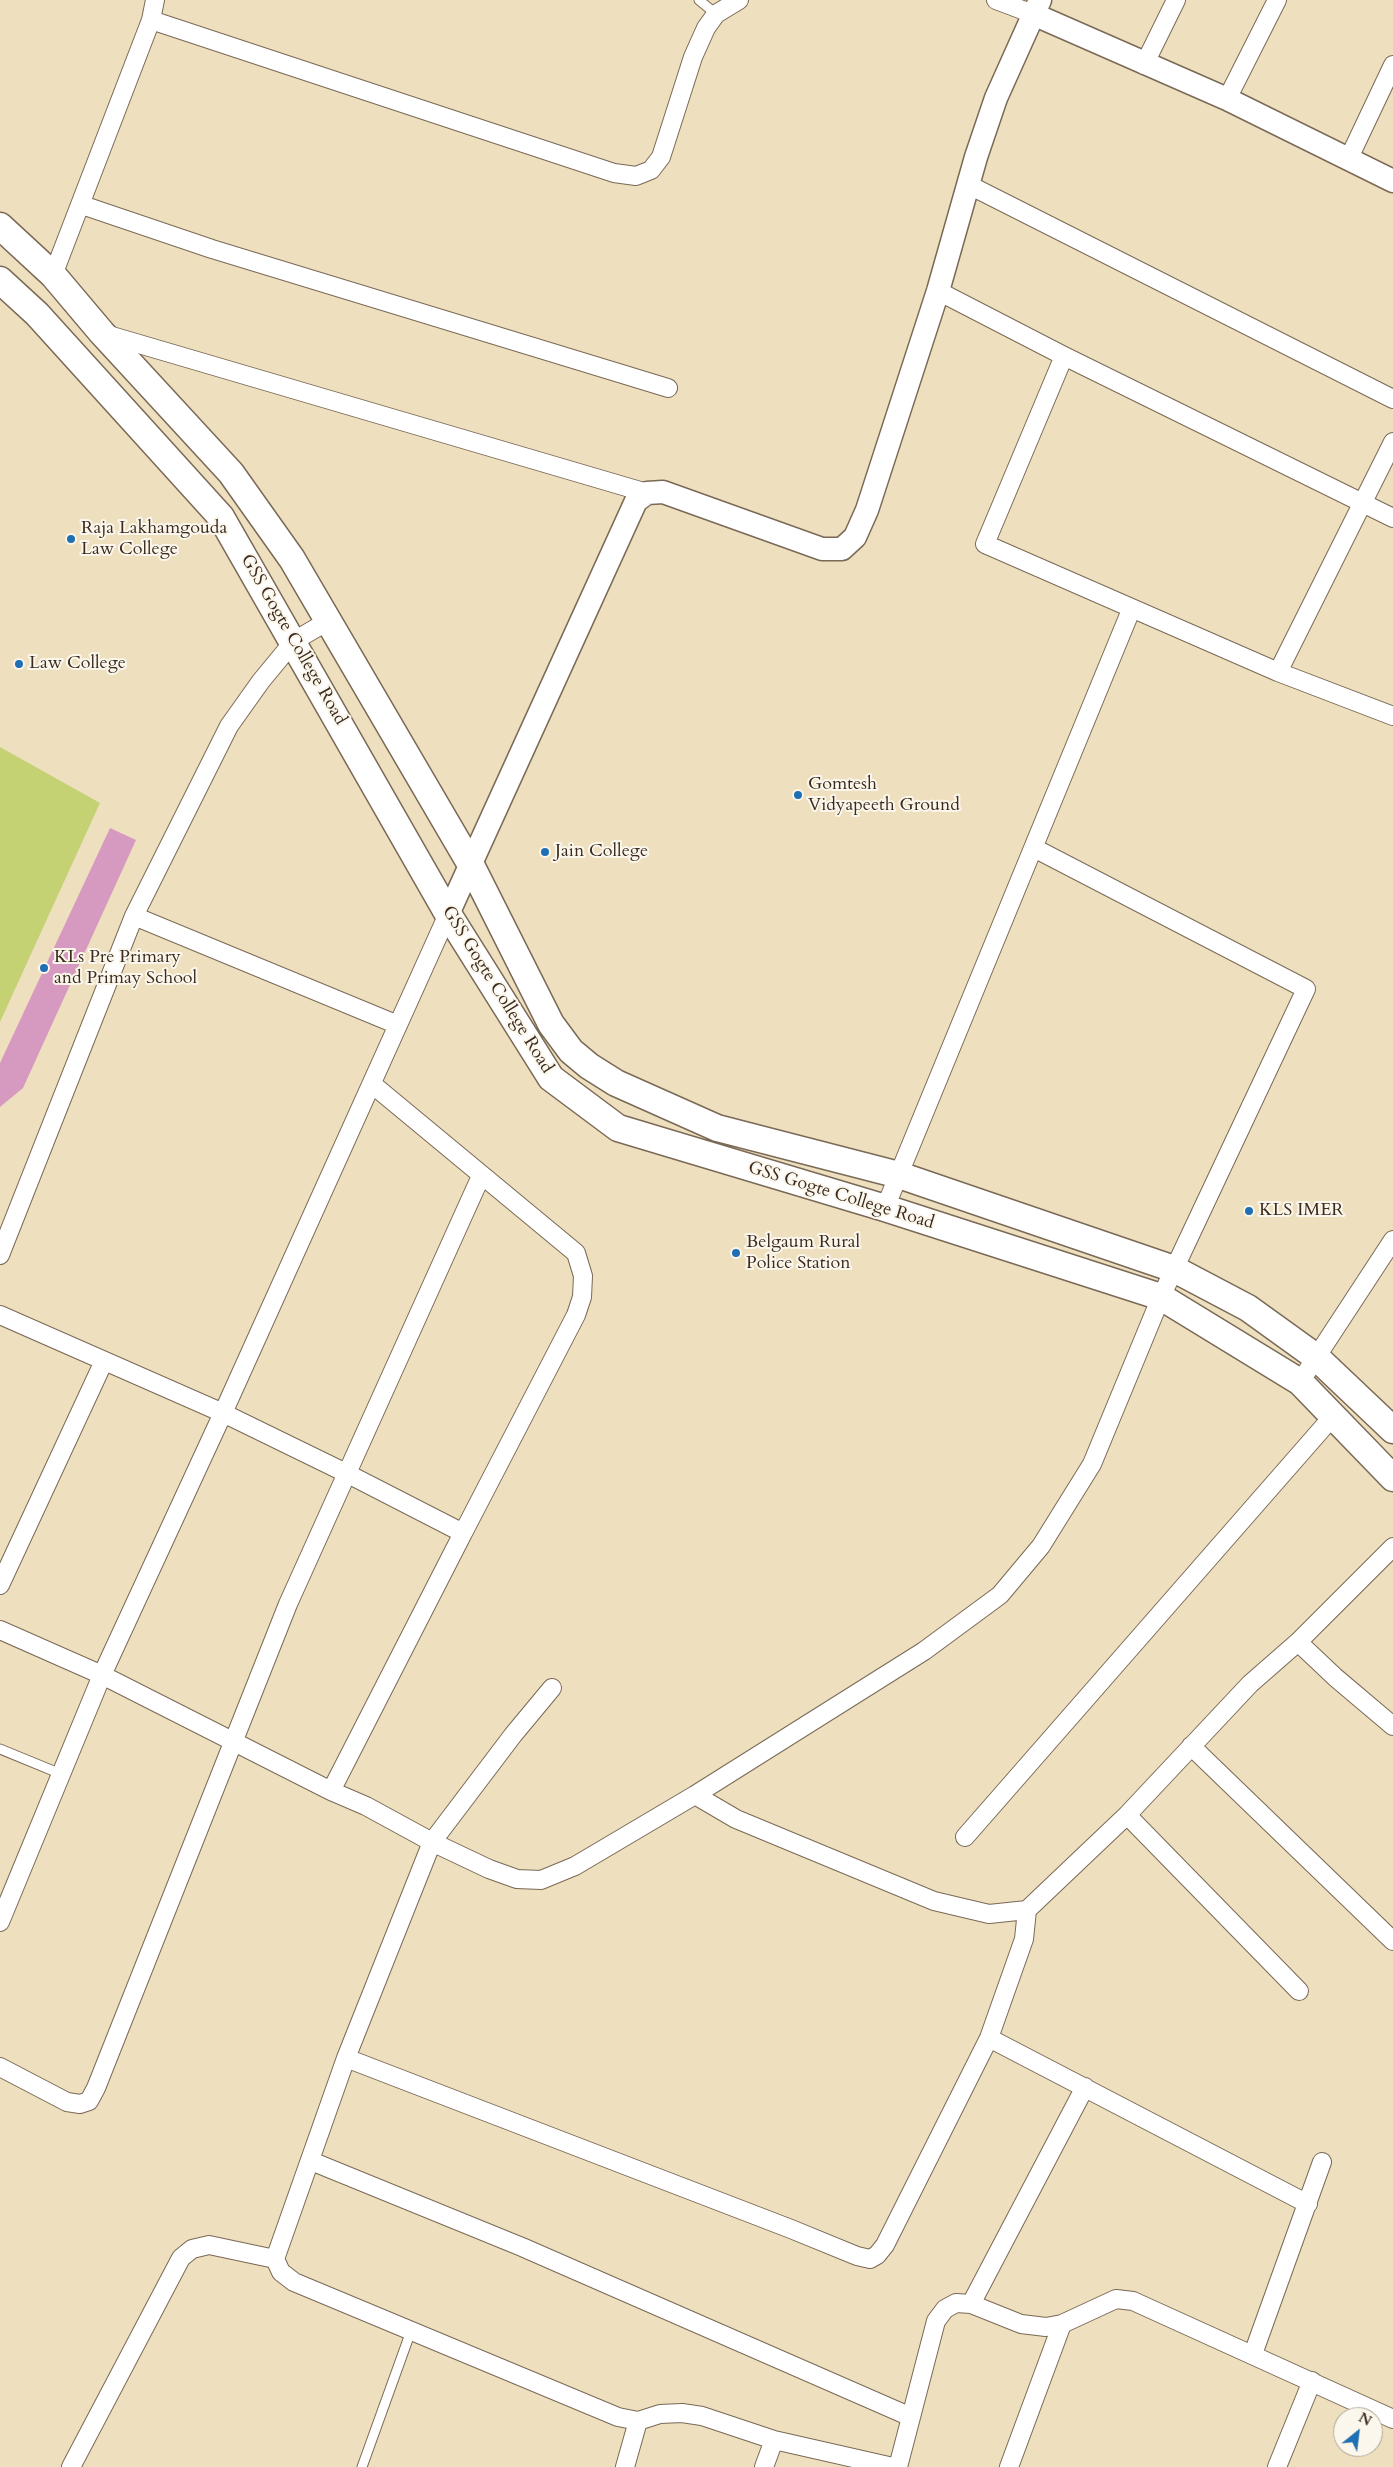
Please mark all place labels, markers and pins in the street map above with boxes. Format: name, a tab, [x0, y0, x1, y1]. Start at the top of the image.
place label: Raja Lakhamgouda Law College	[81, 518, 227, 560]
marker: Raja Lakhamgouda Law College	[65, 533, 77, 545]
place label: Law College	[29, 653, 126, 675]
marker: Law College	[13, 658, 25, 670]
place label: Gomtesh Vidyapeeth Ground	[808, 774, 960, 816]
marker: Gomtesh Vidyapeeth Ground	[792, 789, 804, 801]
place label: Jain College	[555, 841, 648, 863]
marker: Jain College	[539, 846, 551, 858]
place label: KLs Pre Primary and Primay School	[54, 947, 197, 990]
marker: KLs Pre Primary and Primay School	[38, 962, 50, 974]
place label: KLS IMER	[1259, 1200, 1344, 1222]
marker: KLS IMER	[1243, 1205, 1255, 1217]
place label: Belgaum Rural Police Station	[746, 1232, 860, 1274]
marker: Belgaum Rural Police Station	[730, 1247, 742, 1259]

